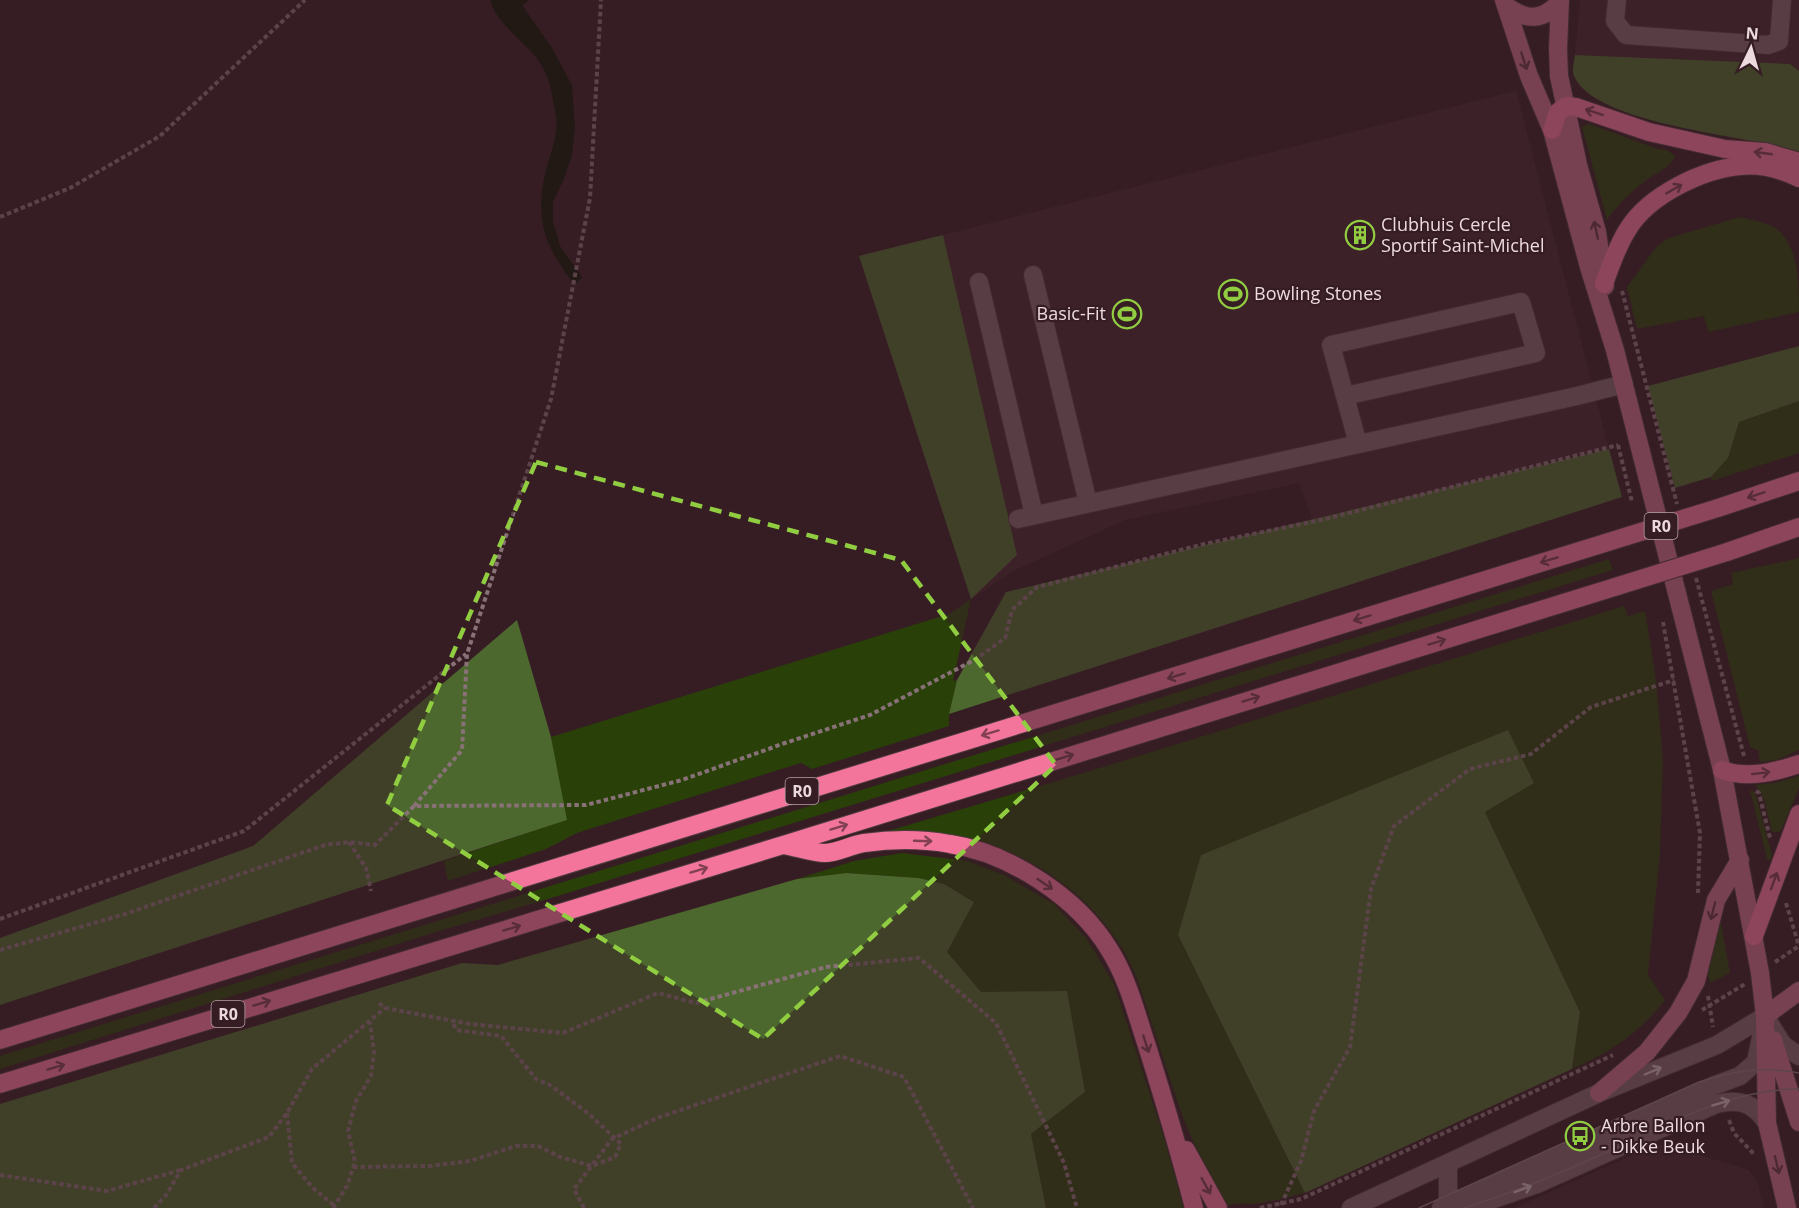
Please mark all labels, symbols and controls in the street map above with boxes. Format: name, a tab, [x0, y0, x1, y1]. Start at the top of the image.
north arrow	[1721, 18, 1781, 78]
text: N	[1745, 22, 1760, 45]
one-way arrow	[1520, 51, 1531, 70]
one-way arrow	[1585, 106, 1604, 117]
one-way arrow	[1753, 147, 1773, 158]
one-way arrow	[1665, 183, 1682, 195]
place label: Clubhuis Cercle Sportif Saint-Michel	[1381, 212, 1544, 257]
building icon: Clubhuis Cercle Sportif Saint-Michel	[1344, 219, 1376, 251]
one-way arrow	[1590, 221, 1601, 241]
sports icon: Bowling Stones	[1217, 278, 1249, 310]
place label: Bowling Stones	[1254, 281, 1382, 305]
sports icon: Basic-Fit	[1111, 298, 1143, 330]
place label: Basic-Fit	[1037, 301, 1106, 325]
one-way arrow	[1747, 491, 1766, 502]
road number: R0	[1644, 513, 1678, 539]
one-way arrow	[1540, 556, 1559, 567]
one-way arrow	[1353, 613, 1372, 624]
one-way arrow	[1427, 635, 1446, 646]
one-way arrow	[1167, 671, 1186, 682]
one-way arrow	[1241, 693, 1260, 704]
one-way arrow	[981, 728, 1000, 739]
one-way arrow	[1055, 751, 1074, 762]
one-way arrow	[1751, 767, 1770, 778]
road number: R0	[786, 778, 818, 804]
one-way arrow	[829, 821, 848, 832]
one-way arrow	[912, 835, 932, 847]
one-way arrow	[689, 864, 708, 875]
one-way arrow	[1769, 872, 1780, 891]
one-way arrow	[1036, 878, 1052, 890]
one-way arrow	[1707, 901, 1719, 920]
one-way arrow	[502, 922, 521, 933]
one-way arrow	[252, 997, 271, 1008]
road number: R0	[212, 1001, 244, 1027]
one-way arrow	[1142, 1034, 1153, 1053]
one-way arrow	[46, 1061, 65, 1072]
one-way arrow	[1643, 1065, 1661, 1076]
one-way arrow	[1711, 1097, 1730, 1108]
place label: Arbre Ballon - Dikke Beuk	[1601, 1113, 1706, 1158]
bus stop icon: Arbre Ballon - Dikke Beuk	[1564, 1120, 1596, 1152]
one-way arrow	[1772, 1155, 1783, 1175]
one-way arrow	[1200, 1177, 1212, 1194]
one-way arrow	[1513, 1183, 1532, 1194]

